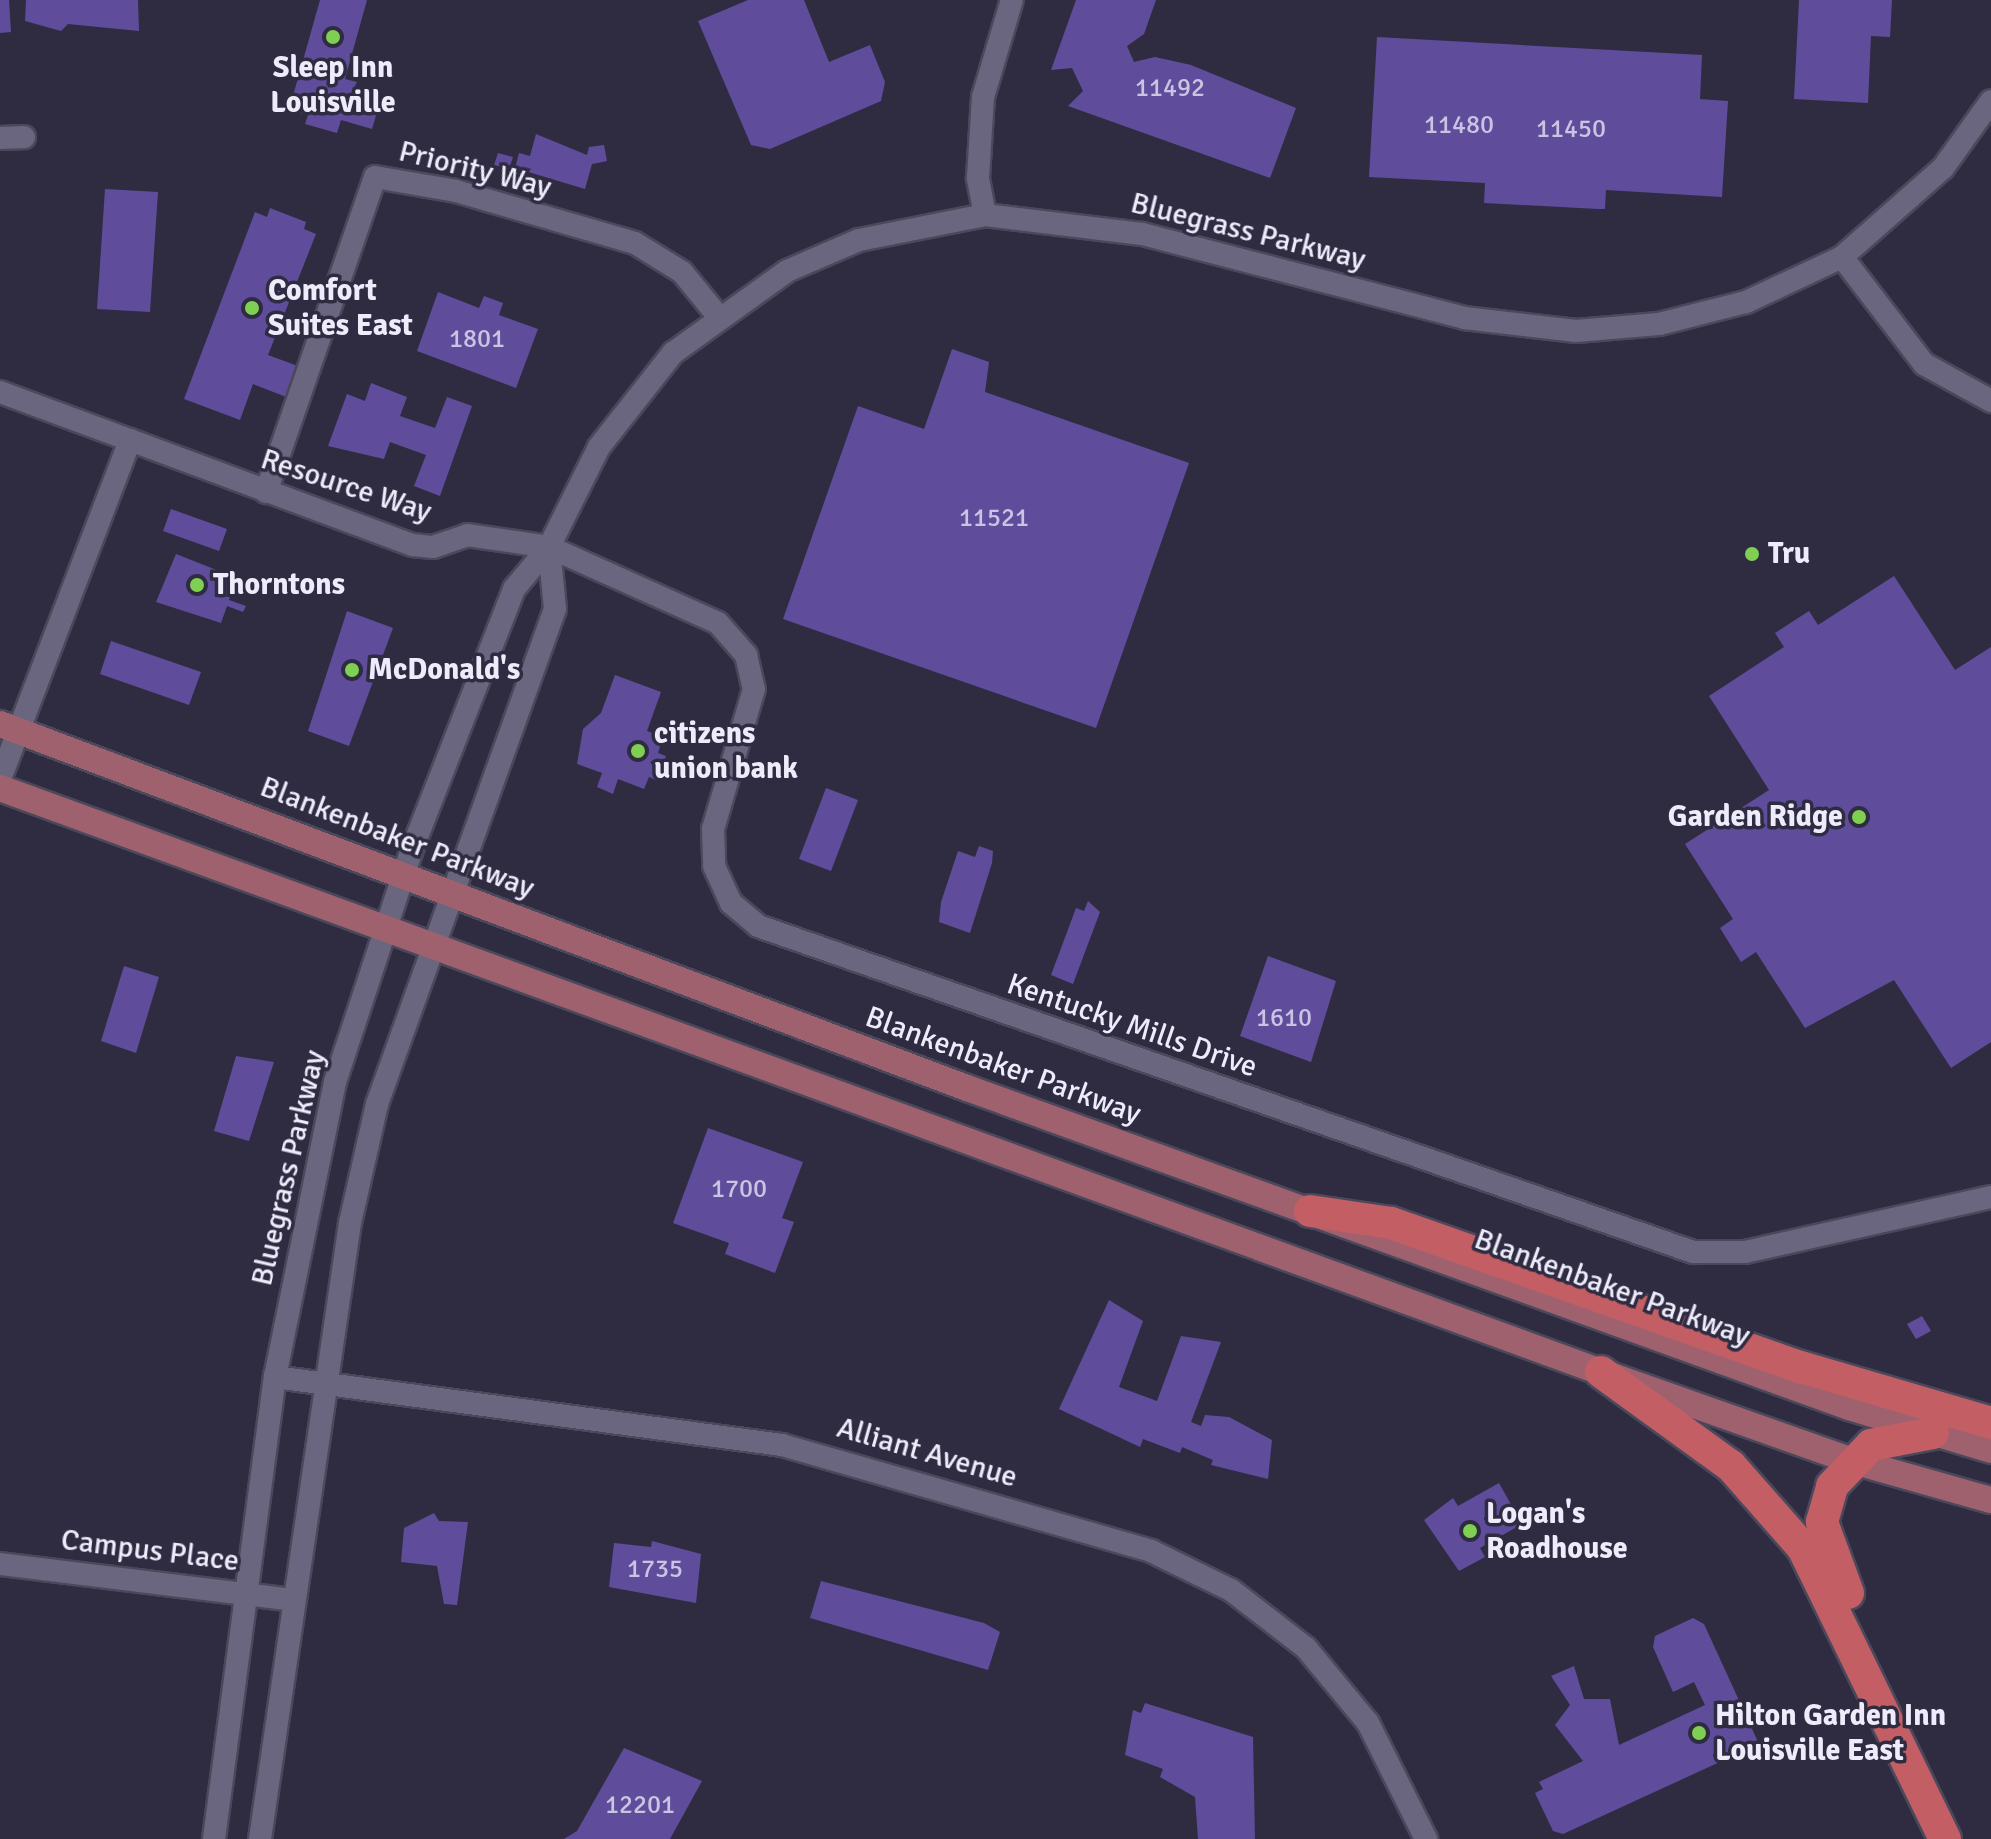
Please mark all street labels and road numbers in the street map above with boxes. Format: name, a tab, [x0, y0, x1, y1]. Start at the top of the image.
street label: Priority Way	[395, 134, 555, 206]
street label: Bluegrass Parkway	[1127, 185, 1369, 279]
street label: Resource Way	[256, 442, 436, 530]
street label: Blankenbaker Parkway	[255, 769, 539, 907]
street label: Kentucky Mills Drive	[1002, 966, 1262, 1086]
street label: Blankenbaker Parkway	[860, 999, 1146, 1133]
street label: Bluegrass Parkway	[244, 1047, 334, 1289]
street label: Blankenbaker Parkway	[1469, 1221, 1755, 1355]
street label: Alliant Avenue	[833, 1410, 1021, 1496]
street label: Campus Place	[59, 1522, 241, 1580]

